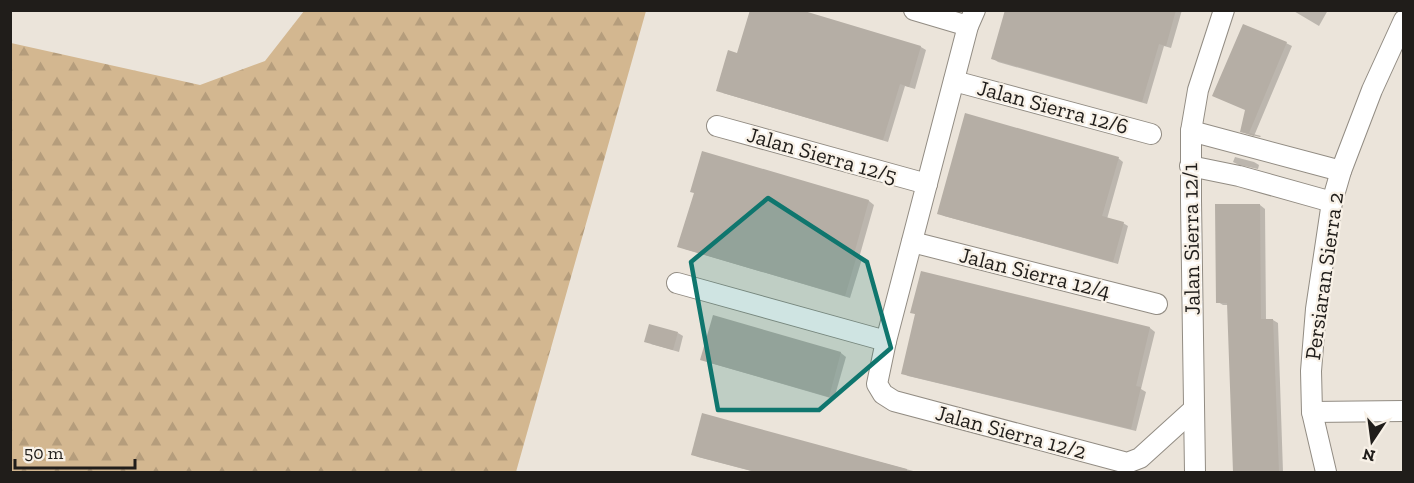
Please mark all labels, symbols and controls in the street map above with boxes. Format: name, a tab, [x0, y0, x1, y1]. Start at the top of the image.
street label: Jalan Sierra 12/6	[975, 74, 1131, 140]
street label: Jalan Sierra 12/5	[744, 121, 900, 189]
street label: Jalan Sierra 12/1	[1176, 162, 1206, 315]
street label: Persiaran Sierra 2	[1299, 190, 1349, 362]
street label: Jalan Sierra 12/4	[957, 241, 1113, 305]
street label: Jalan Sierra 12/2	[933, 399, 1089, 465]
north arrow	[1342, 411, 1402, 471]
scale bar	[15, 432, 135, 470]
text: 50 m	[24, 442, 64, 464]
text: N	[1361, 445, 1377, 466]

